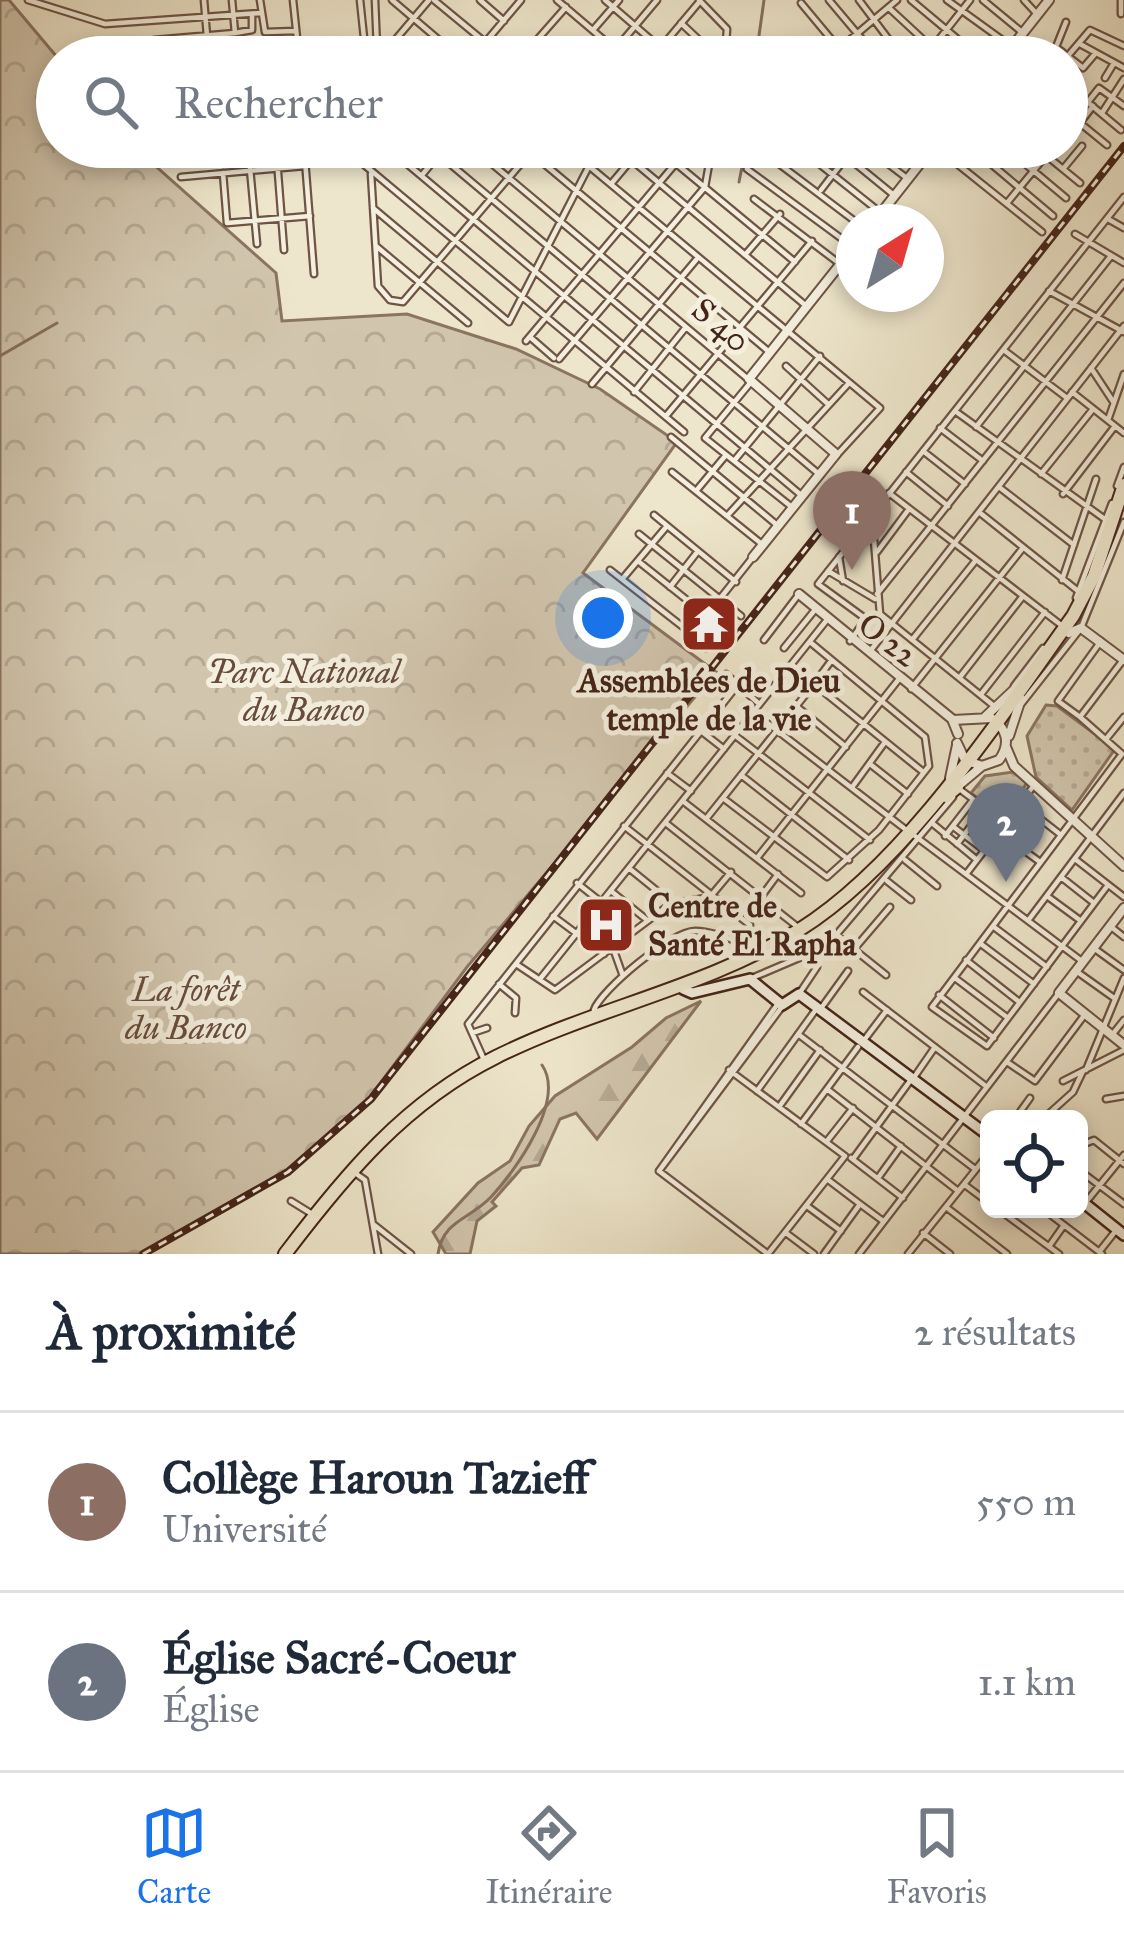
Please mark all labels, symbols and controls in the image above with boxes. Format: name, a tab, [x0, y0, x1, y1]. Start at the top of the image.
search box	[36, 36, 1088, 168]
icon: search	[78, 69, 144, 135]
text: Rechercher	[174, 75, 383, 130]
north arrow	[836, 204, 944, 312]
street label: S 40	[684, 289, 758, 361]
pin: 1	[813, 471, 891, 570]
your location	[573, 588, 633, 648]
temple icon: Assemblées de Dieu temple de la vie	[678, 593, 740, 655]
street label: O 22	[850, 604, 926, 676]
park label: Parc National du Banco	[208, 652, 403, 730]
place label: Assemblées de Dieu temple de la vie	[576, 661, 841, 739]
pin: 2	[967, 783, 1045, 882]
place label: Centre de Santé El Rapha	[648, 886, 858, 964]
hospital icon: Centre de Santé El Rapha	[575, 894, 637, 956]
park label: La forêt du Banco	[124, 970, 247, 1048]
map controls	[980, 1110, 1088, 1218]
button: locate	[980, 1110, 1088, 1218]
text: À proximité	[48, 1301, 296, 1363]
text: 2 résultats	[914, 1308, 1076, 1356]
text: Collège Haroun Tazieff	[162, 1450, 589, 1505]
text: 1	[79, 1478, 95, 1526]
text: 550 m	[976, 1478, 1076, 1526]
text: Université	[162, 1505, 327, 1553]
text: Église Sacré-Coeur	[162, 1630, 516, 1685]
text: 2	[77, 1658, 97, 1706]
text: 1.1 km	[978, 1658, 1076, 1706]
text: Église	[162, 1685, 260, 1733]
tab: Carte	[137, 1800, 211, 1912]
tab: Itinéraire	[485, 1800, 612, 1912]
tab: Favoris	[887, 1800, 987, 1912]

